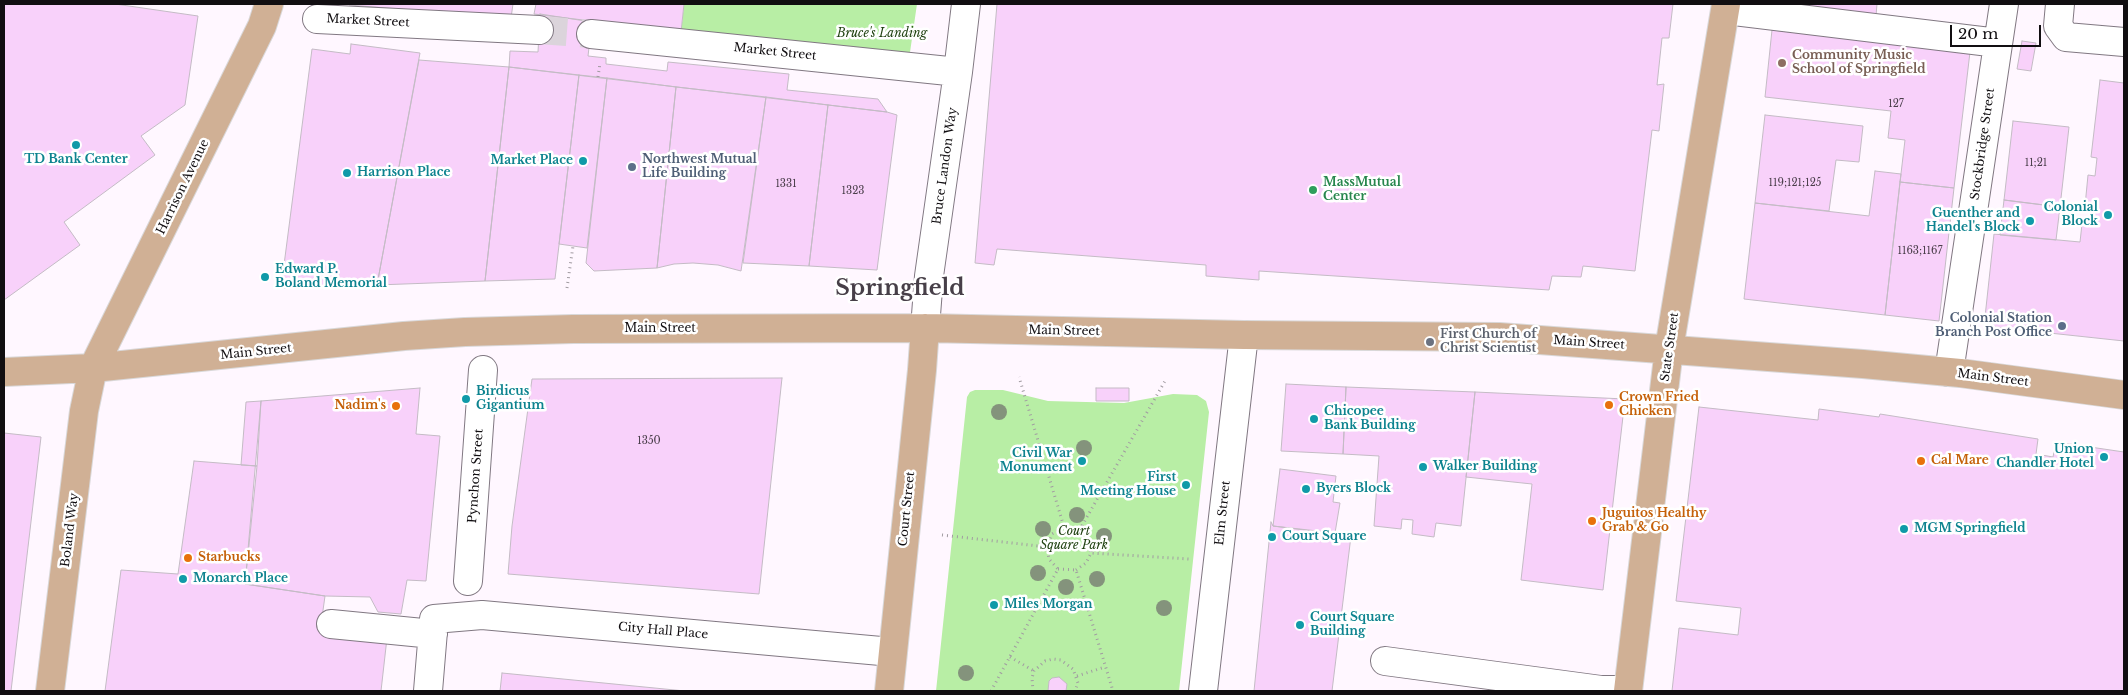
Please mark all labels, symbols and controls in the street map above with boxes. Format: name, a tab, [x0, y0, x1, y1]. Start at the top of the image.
street label: Market Street	[326, 12, 410, 30]
scale bar	[1953, 15, 2044, 47]
text: 20 m	[1958, 24, 1998, 43]
park label: Bruce's Landing	[837, 27, 927, 41]
street label: Market Street	[733, 40, 817, 64]
place label: Community Music School of Springfield	[1792, 49, 1926, 77]
marker: Community Music School of Springfield	[1776, 57, 1788, 69]
street label: Stockbridge Street	[1968, 87, 1998, 201]
house number: 127	[1888, 98, 1904, 110]
street label: Bruce Landon Way	[930, 107, 960, 225]
street label: Harrison Avenue	[154, 137, 212, 237]
marker: TD Bank Center	[70, 139, 82, 151]
place label: TD Bank Center	[24, 153, 128, 167]
place label: Northwest Mutual Life Building	[642, 153, 757, 181]
place label: Market Place	[490, 154, 573, 168]
marker: Market Place	[577, 155, 589, 167]
house number: 11;21	[2025, 157, 2047, 169]
marker: Northwest Mutual Life Building	[626, 161, 638, 173]
place label: Harrison Place	[357, 166, 450, 180]
marker: Harrison Place	[341, 167, 353, 179]
place label: MassMutual Center	[1323, 176, 1401, 204]
house number: 119;121;125	[1769, 177, 1821, 189]
house number: 1331	[775, 178, 797, 190]
marker: MassMutual Center	[1307, 184, 1319, 196]
house number: 1323	[842, 185, 864, 197]
place label: Colonial Block	[2044, 201, 2098, 229]
place label: Guenther and Handel's Block	[1926, 207, 2020, 235]
marker: Colonial Block	[2102, 209, 2114, 221]
marker: Guenther and Handel's Block	[2024, 215, 2036, 227]
house number: 1163;1167	[1898, 245, 1942, 257]
place label: Edward P. Boland Memorial	[275, 263, 387, 291]
marker: Edward P. Boland Memorial	[259, 271, 271, 283]
district label: Springfield	[835, 276, 965, 302]
street label: State Street	[1658, 311, 1682, 383]
place label: Colonial Station Branch Post Office	[1935, 312, 2052, 340]
marker: Colonial Station Branch Post Office	[2056, 320, 2068, 332]
street label: Main Street	[624, 322, 696, 336]
street label: Main Street	[1028, 323, 1100, 339]
place label: First Church of Christ Scientist	[1440, 328, 1537, 356]
street label: Main Street	[1553, 333, 1625, 353]
marker: First Church of Christ Scientist	[1424, 336, 1436, 348]
street label: Main Street	[220, 341, 292, 363]
street label: Main Street	[1957, 366, 2029, 390]
place label: Birdicus Gigantium	[476, 385, 544, 413]
place label: Crown Fried Chicken	[1619, 391, 1699, 419]
marker: Birdicus Gigantium	[460, 393, 472, 405]
place label: Nadim's	[335, 399, 386, 413]
marker: Crown Fried Chicken	[1603, 399, 1615, 411]
marker: Nadim's	[390, 400, 402, 412]
place label: Chicopee Bank Building	[1324, 405, 1416, 433]
marker: Chicopee Bank Building	[1308, 413, 1320, 425]
street label: Pynchon Street	[466, 428, 486, 524]
house number: 1350	[637, 435, 661, 447]
place label: Union Chandler Hotel	[1996, 443, 2094, 471]
place label: Civil War Monument	[1000, 447, 1072, 475]
marker: Union Chandler Hotel	[2098, 451, 2110, 463]
place label: Cal Mare	[1931, 454, 1989, 468]
marker: Civil War Monument	[1076, 455, 1088, 467]
marker: Cal Mare	[1915, 455, 1927, 467]
place label: Walker Building	[1433, 460, 1537, 474]
marker: Walker Building	[1417, 461, 1429, 473]
street label: Court Street	[896, 471, 918, 547]
place label: First Meeting House	[1080, 471, 1176, 499]
marker: First Meeting House	[1180, 479, 1192, 491]
street label: Elm Street	[1212, 480, 1234, 546]
place label: Byers Block	[1316, 482, 1391, 496]
marker: Byers Block	[1300, 483, 1312, 495]
street label: Boland Way	[58, 492, 82, 568]
place label: Juguitos Healthy Grab & Go	[1602, 507, 1706, 535]
marker: Juguitos Healthy Grab & Go	[1586, 515, 1598, 527]
place label: MGM Springfield	[1914, 522, 2026, 536]
marker: MGM Springfield	[1898, 523, 1910, 535]
park label: Court Square Park	[1040, 525, 1108, 553]
place label: Court Square	[1282, 530, 1366, 544]
marker: Court Square	[1266, 531, 1278, 543]
place label: Starbucks	[198, 551, 260, 565]
marker: Starbucks	[182, 552, 194, 564]
place label: Monarch Place	[193, 572, 288, 586]
marker: Monarch Place	[177, 573, 189, 585]
place label: Miles Morgan	[1004, 598, 1092, 612]
marker: Miles Morgan	[988, 599, 1000, 611]
place label: Court Square Building	[1310, 611, 1394, 639]
marker: Court Square Building	[1294, 619, 1306, 631]
street label: City Hall Place	[617, 620, 709, 642]

